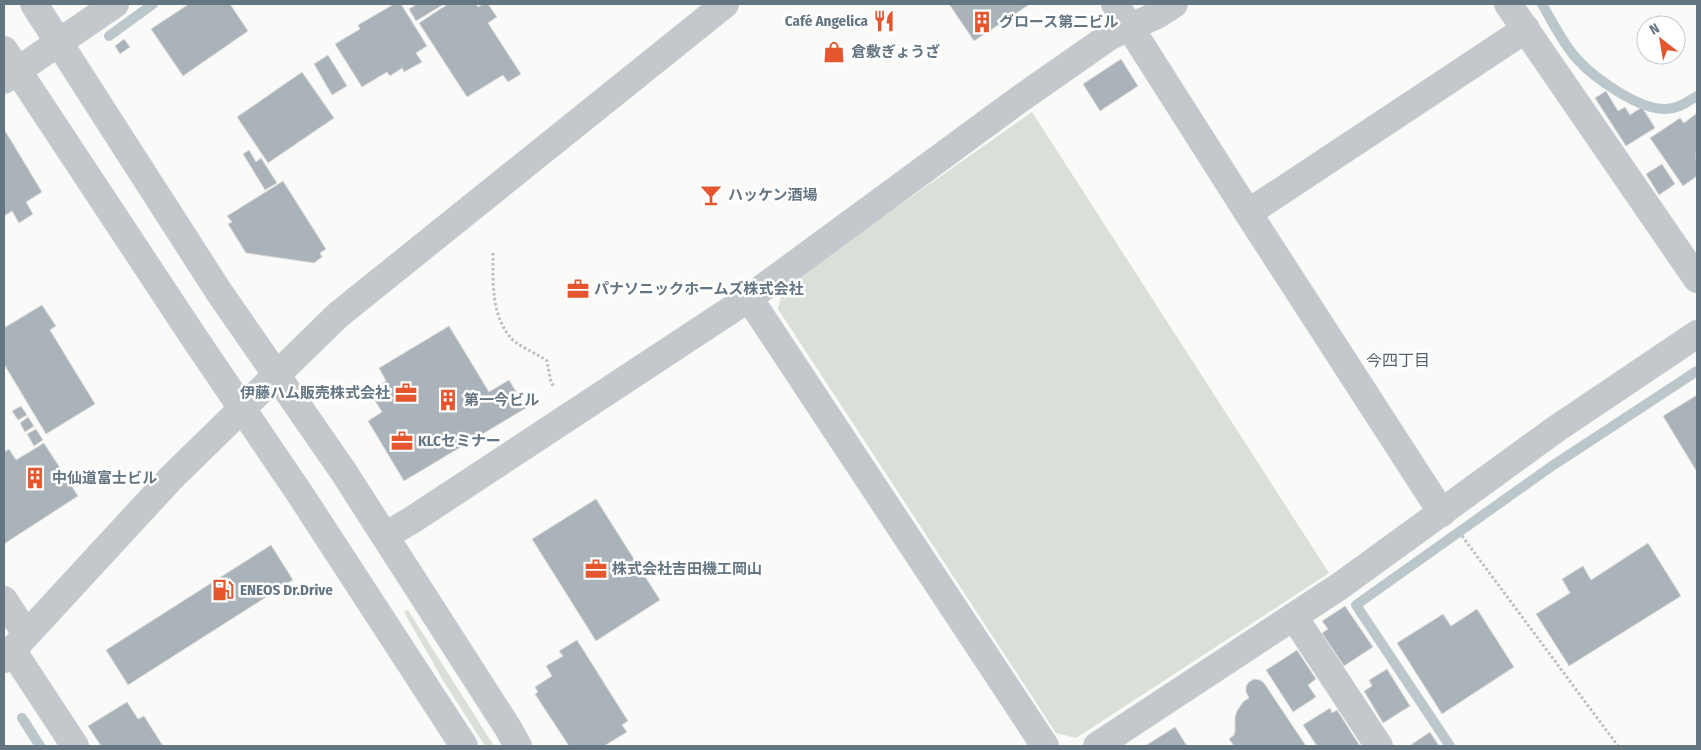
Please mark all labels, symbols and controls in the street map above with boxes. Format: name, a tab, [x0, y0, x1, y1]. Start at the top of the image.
restaurant icon: Café Angelica	[871, 8, 897, 34]
building icon: グロース第二ビル	[969, 9, 995, 35]
place label: Café Angelica	[785, 12, 869, 30]
place label: グロース第二ビル	[999, 13, 1118, 31]
north arrow	[1636, 15, 1686, 65]
text: N	[1647, 20, 1663, 39]
shop icon: 倉敷ぎょうざ	[821, 39, 847, 65]
place label: 倉敷ぎょうざ	[851, 43, 940, 61]
bar icon: ハッケン酒場	[698, 182, 724, 208]
place label: ハッケン酒場	[728, 186, 818, 204]
office icon: パナソニックホームズ株式会社	[565, 276, 591, 302]
place label: パナソニックホームズ株式会社	[594, 280, 804, 298]
district label: 今四丁目	[1366, 351, 1430, 370]
office icon: 伊藤ハム販売株式会社	[393, 380, 419, 406]
place label: 伊藤ハム販売株式会社	[240, 384, 390, 402]
building icon: 第一今ビル	[435, 387, 461, 413]
place label: 第一今ビル	[464, 391, 539, 409]
office icon: KLCセミナー	[389, 428, 415, 454]
place label: KLCセミナー	[418, 432, 501, 450]
building icon: 中仙道富士ビル	[22, 465, 48, 491]
place label: 中仙道富士ビル	[52, 469, 157, 487]
office icon: 株式会社吉田機工岡山	[583, 556, 609, 582]
place label: 株式会社吉田機工岡山	[612, 560, 762, 578]
fuel station icon: ENEOS Dr.Drive	[210, 577, 236, 603]
place label: ENEOS Dr.Drive	[240, 581, 333, 599]

